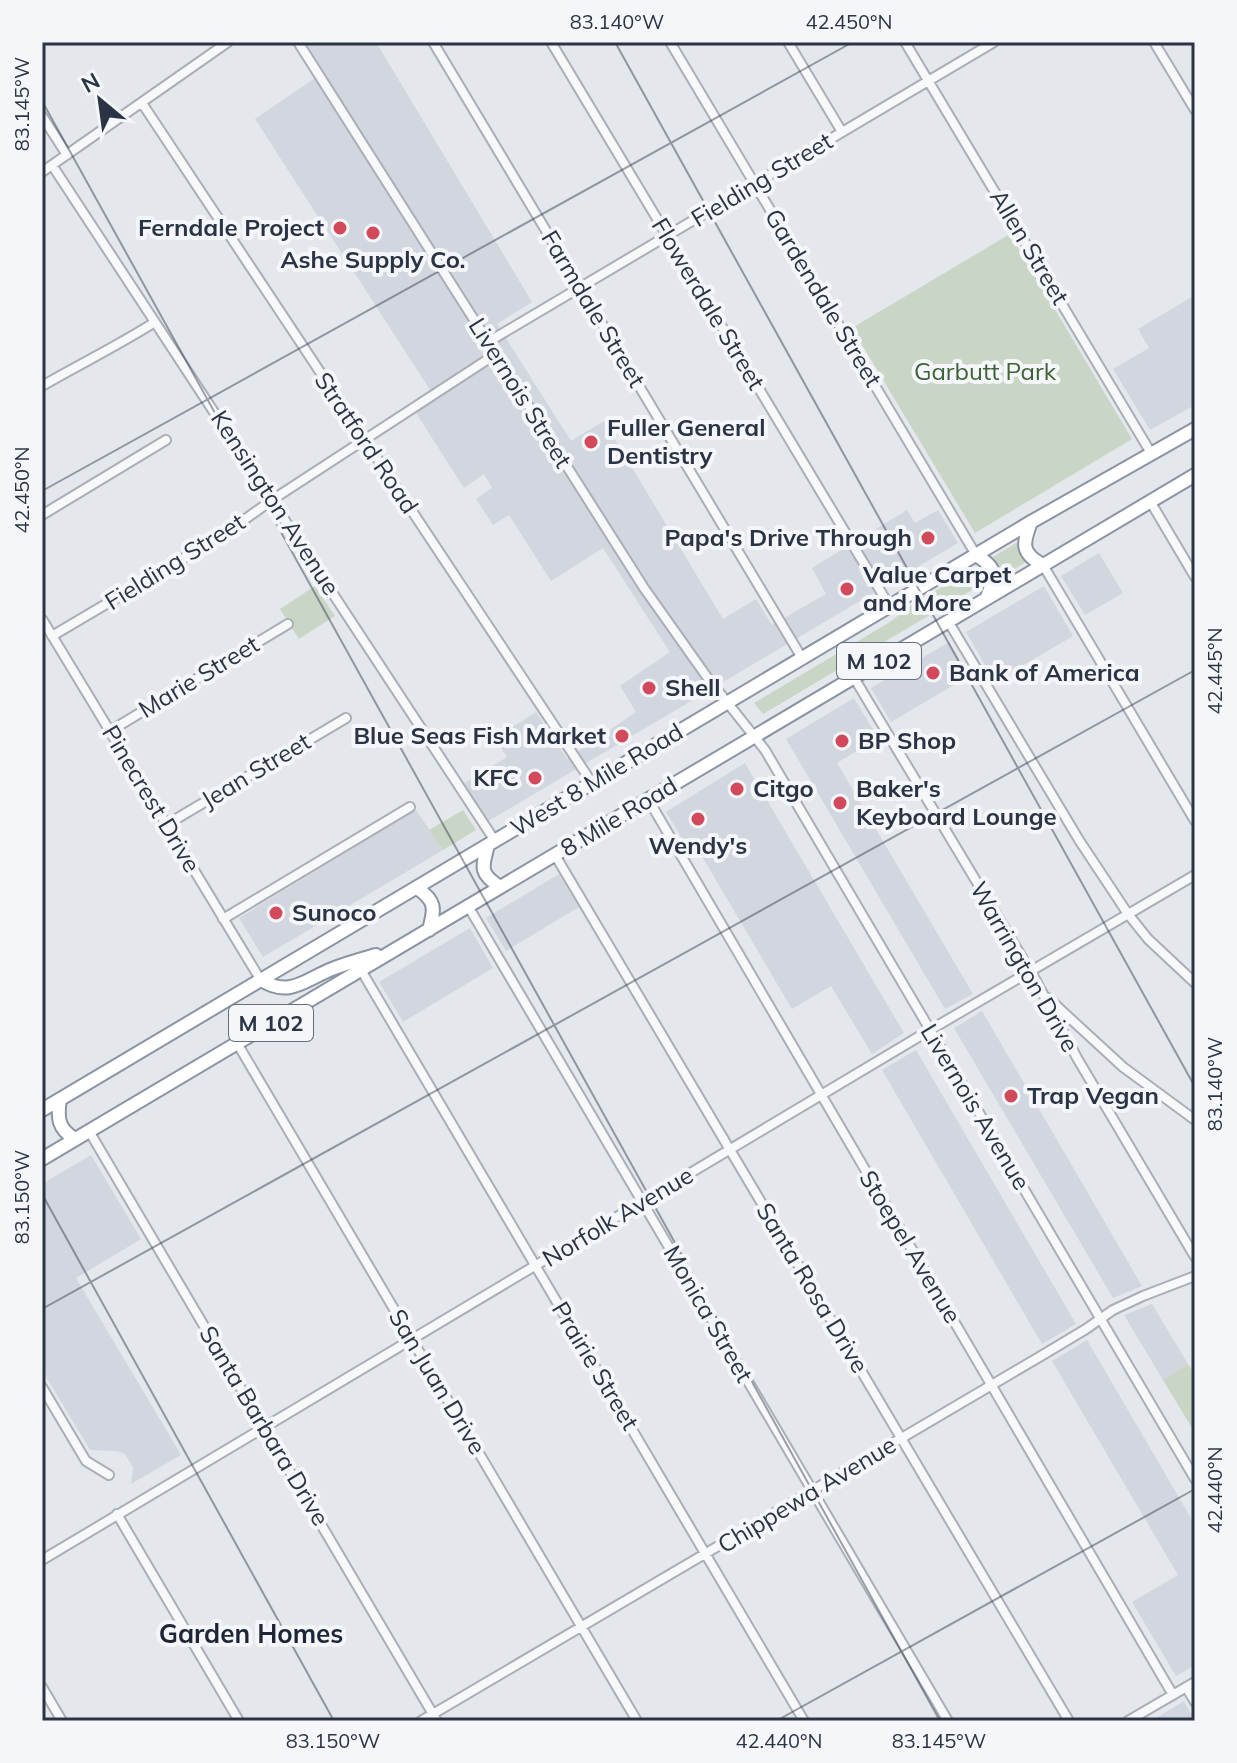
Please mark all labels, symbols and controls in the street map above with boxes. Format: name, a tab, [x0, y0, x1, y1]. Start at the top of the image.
text: 83.140°W	[570, 9, 664, 34]
text: 42.450°N	[806, 9, 892, 34]
text: 83.145°W	[9, 57, 34, 151]
north arrow	[60, 60, 140, 140]
text: N	[76, 66, 104, 99]
street label: Fielding Street	[686, 125, 837, 233]
street label: Allen Street	[984, 184, 1076, 309]
street label: Gardendale Street	[759, 203, 889, 392]
place label: Ferndale Project	[138, 212, 324, 242]
street label: Flowerdale Street	[646, 212, 772, 395]
marker: Ferndale Project	[331, 219, 349, 237]
marker: Ashe Supply Co.	[364, 224, 382, 242]
street label: Farmdale Street	[535, 225, 652, 392]
place label: Ashe Supply Co.	[281, 244, 465, 274]
street label: Livernois Street	[463, 312, 579, 473]
park label: Garbutt Park	[914, 356, 1057, 386]
street label: Stratford Road	[308, 366, 425, 519]
street label: Kensington Avenue	[205, 404, 347, 600]
place label: Fuller General Dentistry	[607, 412, 765, 470]
marker: Fuller General Dentistry	[582, 433, 600, 451]
text: 42.450°N	[9, 447, 34, 533]
street label: Fielding Street	[99, 506, 250, 616]
place label: Papa's Drive Through	[664, 522, 912, 552]
marker: Papa's Drive Through	[919, 529, 937, 547]
place label: Value Carpet and More	[862, 559, 1011, 617]
marker: Value Carpet and More	[838, 580, 856, 598]
street label: Marie Street	[133, 628, 264, 724]
text: 42.445°N	[1202, 628, 1227, 714]
road number: M 102	[837, 643, 921, 679]
place label: Bank of America	[949, 657, 1140, 687]
marker: Bank of America	[924, 664, 942, 682]
place label: Shell	[665, 672, 721, 702]
marker: Shell	[640, 679, 658, 697]
street label: West 8 Mile Road	[506, 717, 688, 843]
street label: Pinecrest Drive	[96, 719, 208, 878]
place label: Blue Seas Fish Market	[354, 720, 606, 750]
place label: BP Shop	[858, 725, 956, 755]
street label: Jean Street	[195, 726, 316, 814]
marker: Blue Seas Fish Market	[613, 727, 631, 745]
marker: BP Shop	[833, 732, 851, 750]
place label: KFC	[473, 762, 519, 792]
marker: KFC	[526, 769, 544, 787]
street label: 8 Mile Road	[556, 771, 682, 863]
place label: Citgo	[753, 773, 814, 803]
place label: Baker's Keyboard Lounge	[856, 773, 1057, 831]
marker: Citgo	[728, 780, 746, 798]
marker: Baker's Keyboard Lounge	[831, 794, 849, 812]
marker: Wendy's	[689, 810, 707, 828]
place label: Wendy's	[649, 830, 747, 860]
street label: Warrington Drive	[964, 876, 1086, 1057]
place label: Sunoco	[292, 897, 377, 927]
marker: Sunoco	[267, 904, 285, 922]
road number: M 102	[229, 1005, 313, 1041]
street label: Livernois Avenue	[914, 1018, 1037, 1195]
text: 83.140°W	[1202, 1037, 1227, 1131]
place label: Trap Vegan	[1027, 1080, 1159, 1110]
marker: Trap Vegan	[1002, 1087, 1020, 1105]
text: 83.150°W	[9, 1150, 34, 1244]
street label: Norfolk Avenue	[537, 1159, 698, 1273]
street label: Stoepel Avenue	[853, 1165, 968, 1328]
street label: Santa Rosa Drive	[750, 1197, 875, 1378]
street label: Monica Street	[658, 1240, 760, 1387]
street label: Prairie Street	[546, 1296, 646, 1435]
street label: San Juan Drive	[383, 1303, 493, 1460]
street label: Santa Barbara Drive	[193, 1320, 336, 1531]
street label: Chippewa Avenue	[712, 1429, 901, 1559]
text: 42.440°N	[1202, 1447, 1227, 1533]
district label: Garden Homes	[159, 1617, 343, 1650]
text: 83.150°W	[286, 1728, 380, 1753]
text: 42.440°N	[736, 1728, 822, 1753]
text: 83.145°W	[892, 1728, 986, 1753]

